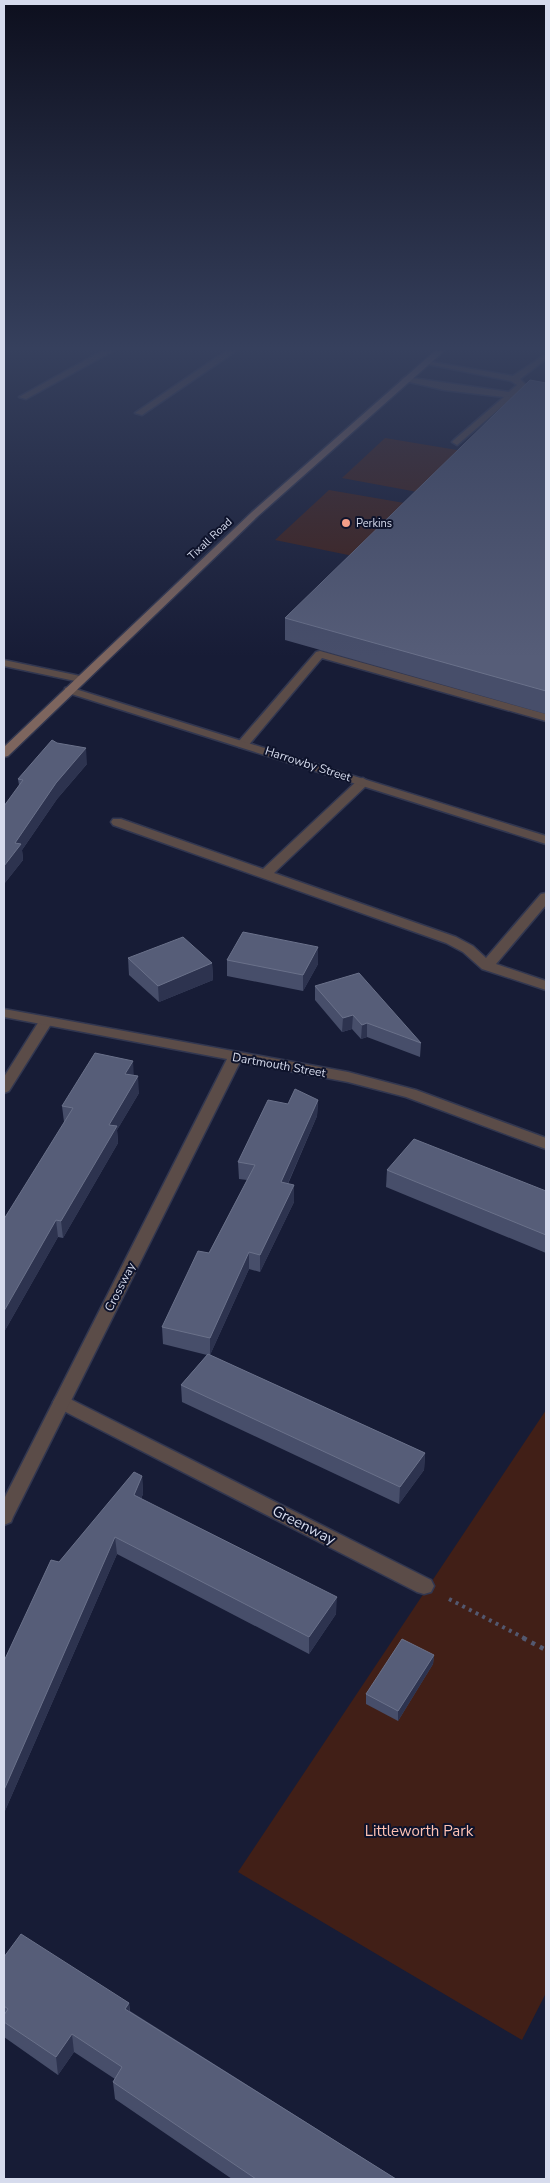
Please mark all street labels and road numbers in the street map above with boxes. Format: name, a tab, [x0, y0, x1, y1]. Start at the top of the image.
street label: Tixall Road	[185, 515, 235, 563]
street label: Harrowby Street	[263, 743, 354, 786]
street label: Dartmouth Street	[231, 1049, 328, 1081]
street label: Crossway	[101, 1259, 139, 1314]
street label: Greenway	[269, 1501, 339, 1550]

